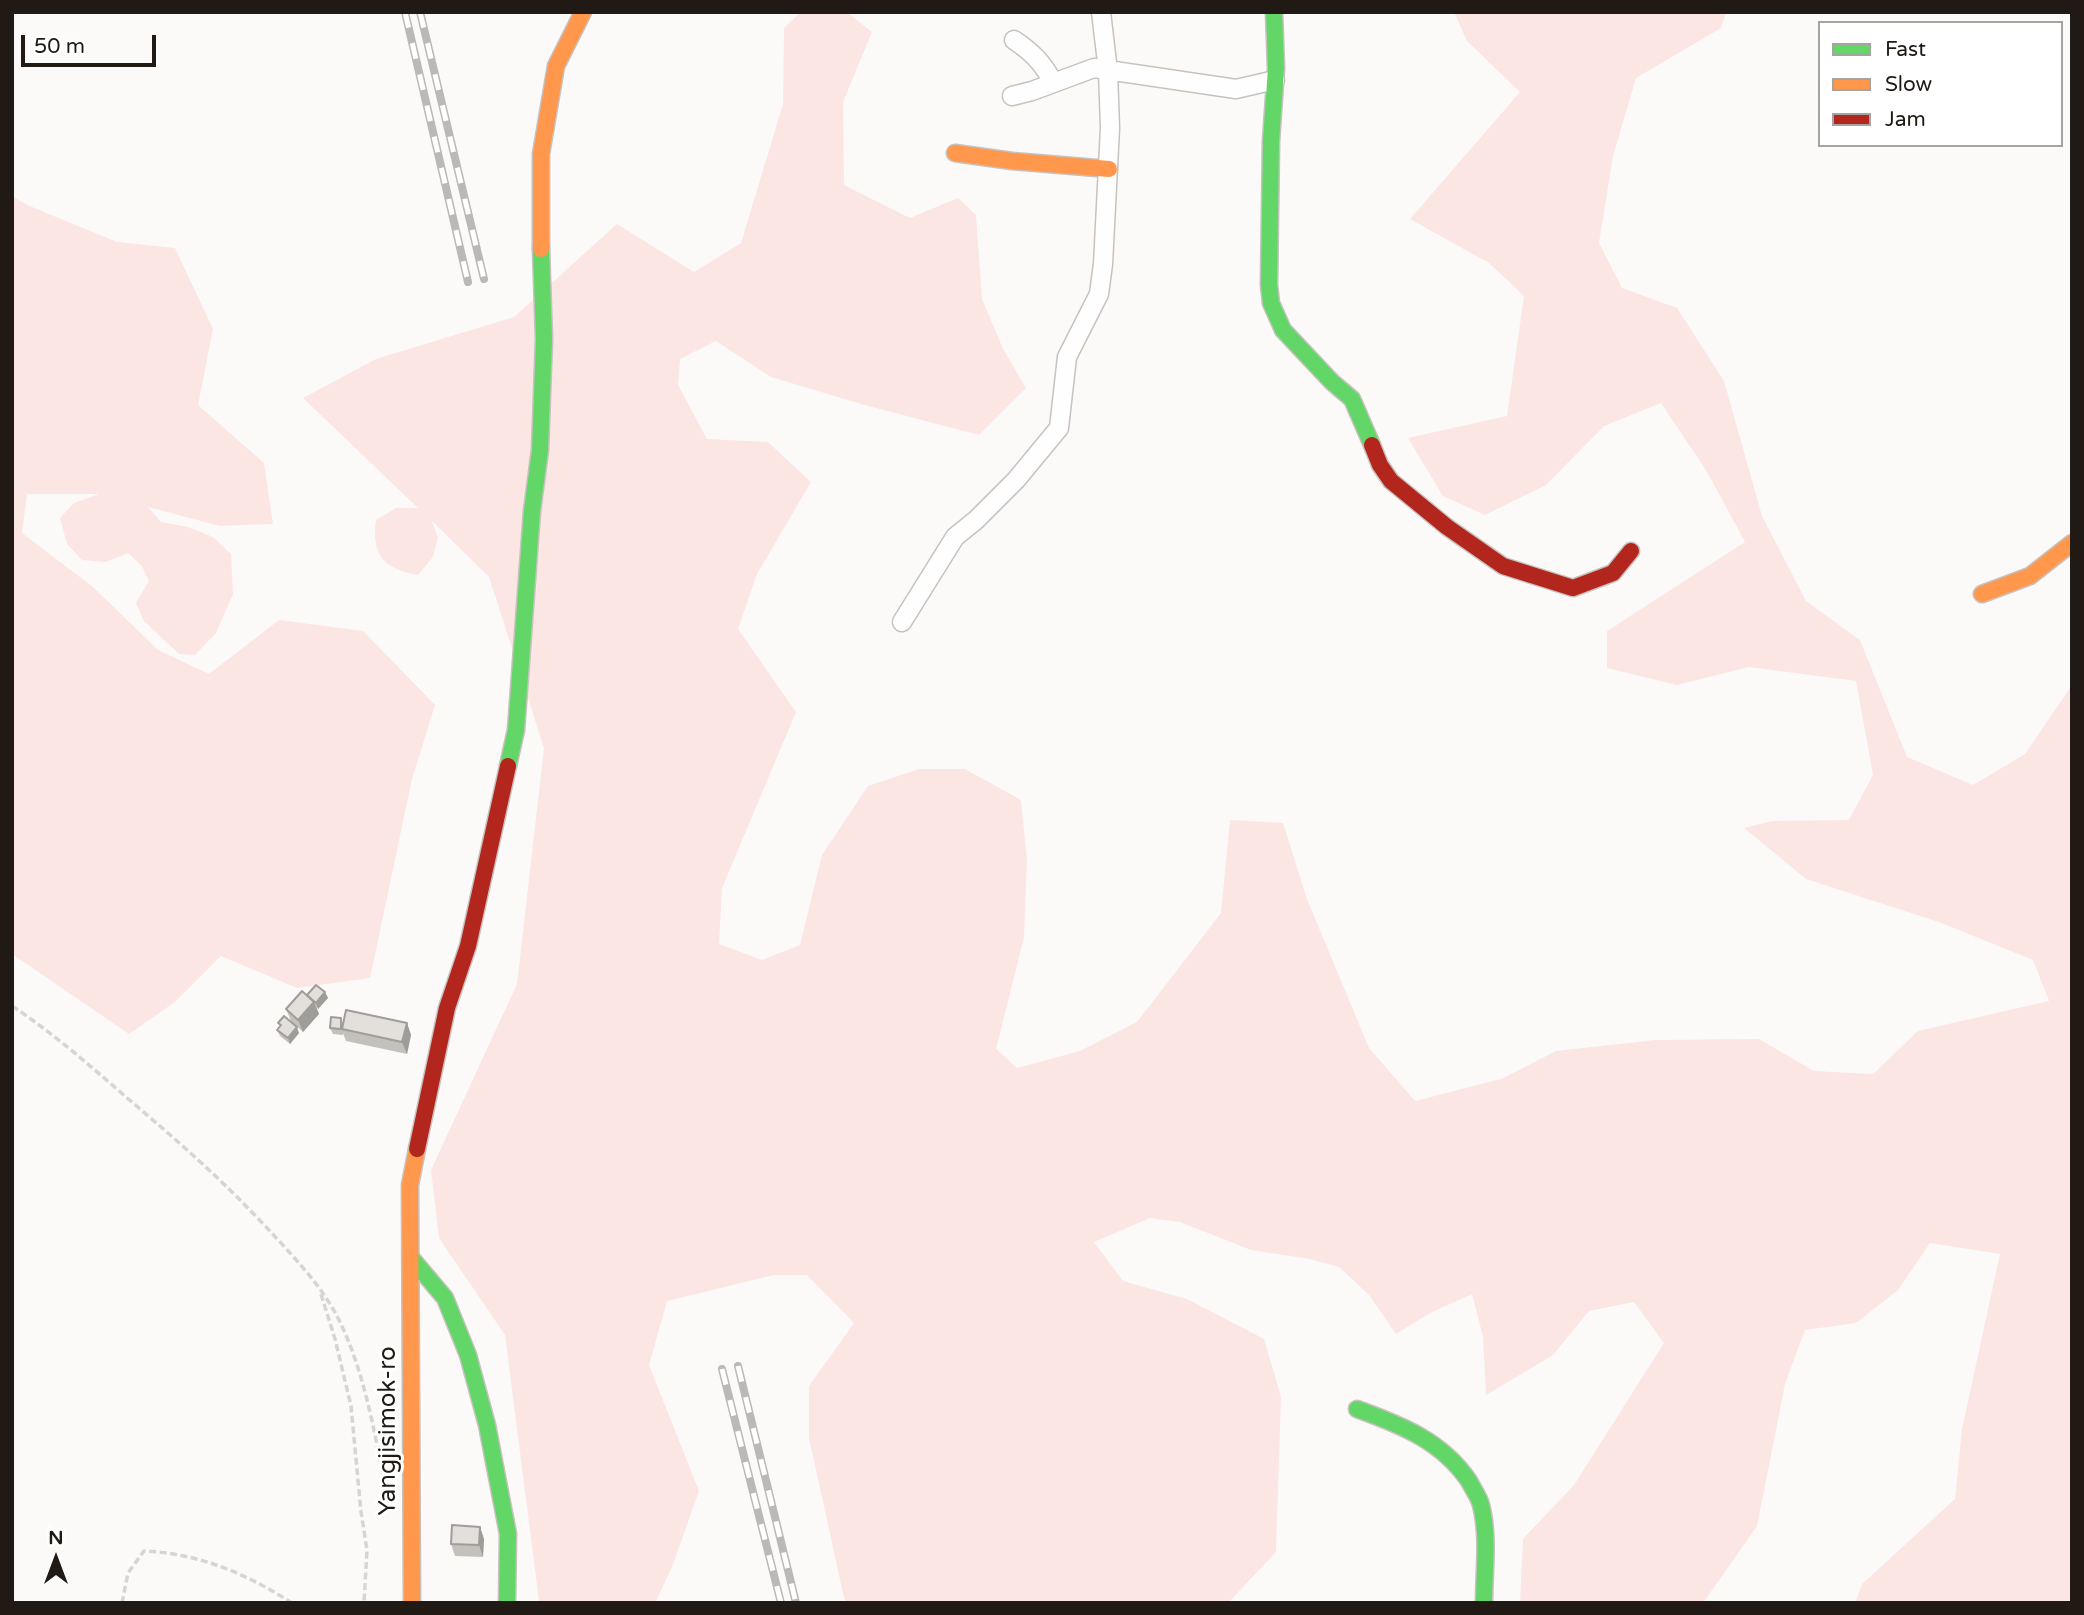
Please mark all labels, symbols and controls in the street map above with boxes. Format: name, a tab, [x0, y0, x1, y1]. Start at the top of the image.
scale bar	[24, 21, 159, 65]
legend	[1818, 21, 2063, 147]
text: 50 m	[34, 34, 85, 59]
text: Fast	[1885, 37, 1926, 62]
text: Slow	[1885, 72, 1932, 97]
text: Jam	[1885, 107, 1926, 132]
street label: Yangjisimok-ro	[375, 1346, 403, 1516]
north arrow	[21, 1524, 91, 1594]
text: N	[48, 1527, 64, 1549]

